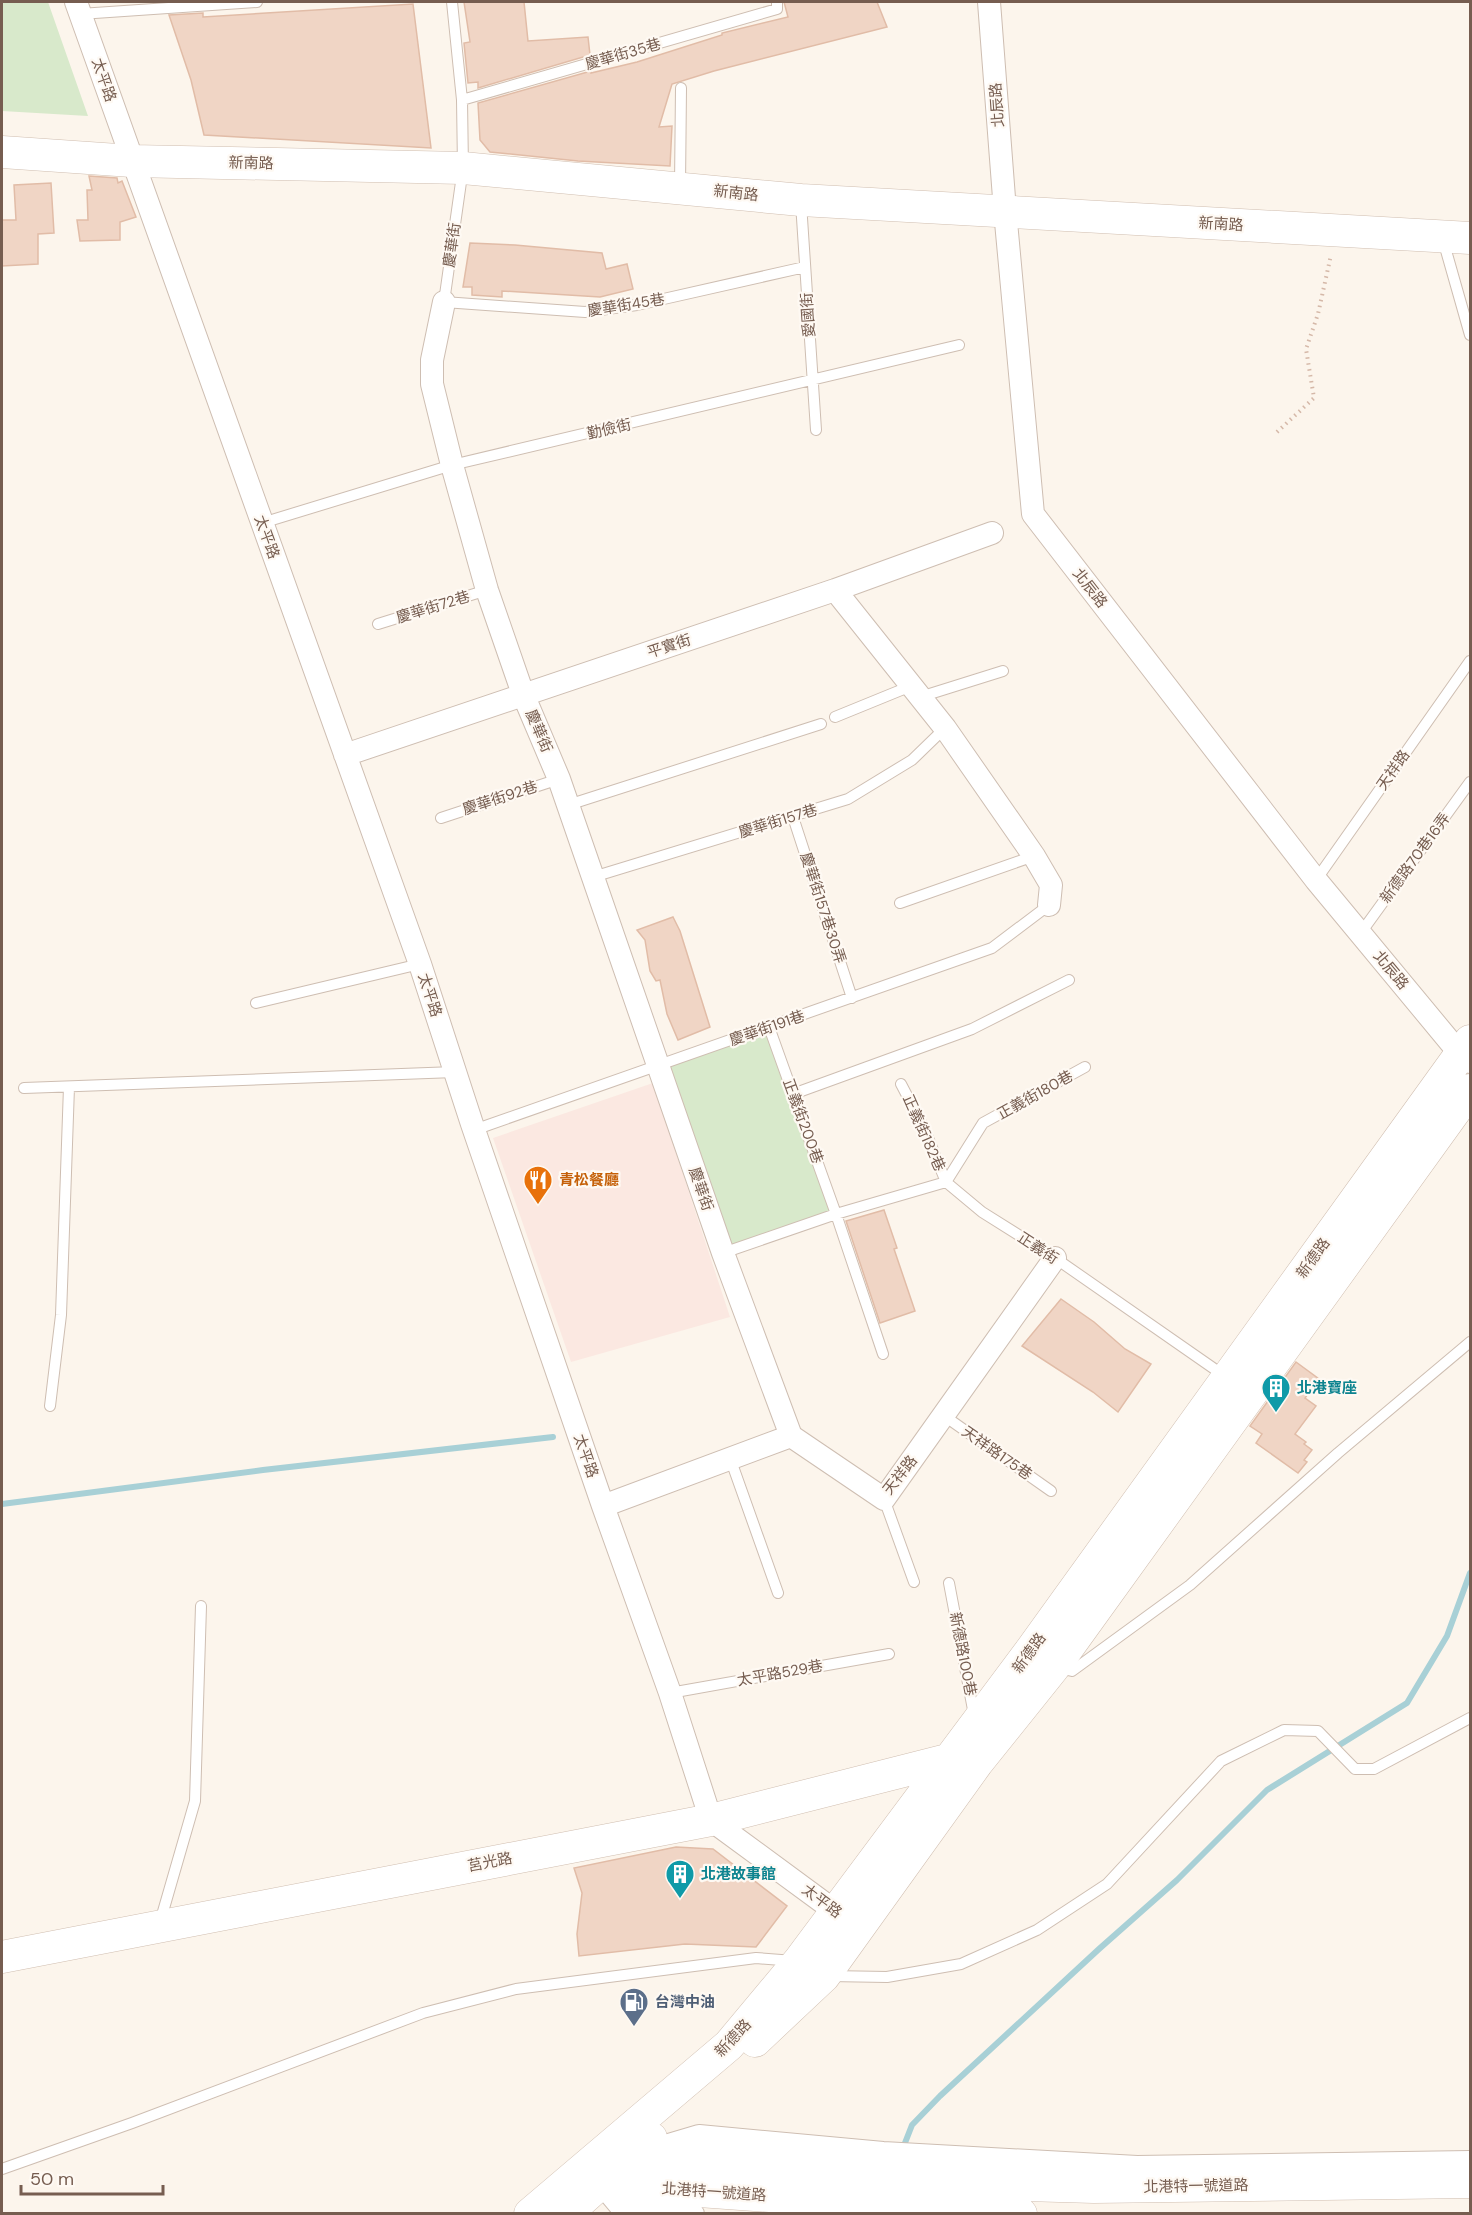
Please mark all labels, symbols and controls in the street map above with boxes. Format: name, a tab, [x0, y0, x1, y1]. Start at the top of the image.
street label: 慶華街35巷	[583, 34, 663, 74]
street label: 太平路	[87, 55, 121, 105]
street label: 北辰路	[985, 82, 1009, 128]
street label: 新南路	[228, 153, 274, 173]
street label: 新南路	[713, 181, 759, 205]
street label: 新南路	[1198, 213, 1244, 235]
street label: 慶華街	[439, 221, 465, 269]
street label: 慶華街45巷	[586, 289, 666, 321]
street label: 愛國街	[796, 292, 820, 338]
street label: 勤儉街	[585, 414, 633, 444]
street label: 太平路	[250, 512, 284, 562]
street label: 北辰路	[1068, 564, 1112, 612]
street label: 慶華街72巷	[394, 586, 472, 628]
street label: 平實街	[645, 630, 693, 662]
street label: 慶華街	[521, 706, 557, 756]
street label: 天祥路	[1372, 746, 1414, 794]
street label: 慶華街92巷	[460, 776, 540, 820]
street label: 慶華街157巷	[736, 800, 820, 842]
street label: 新德路70巷16弄	[1375, 809, 1455, 907]
street label: 慶華街157巷30弄	[796, 850, 850, 966]
street label: 北辰路	[1369, 946, 1413, 994]
street label: 太平路	[414, 971, 446, 1019]
street label: 慶華街191巷	[727, 1006, 807, 1050]
street label: 正義街180巷	[993, 1066, 1077, 1124]
street label: 正義街200巷	[778, 1076, 828, 1166]
street label: 正義街182巷	[898, 1091, 950, 1175]
restaurant icon: 青松餐廳	[522, 1164, 554, 1206]
street label: 慶華街	[684, 1164, 718, 1214]
place label: 青松餐廳	[559, 1170, 619, 1190]
street label: 正義街	[1014, 1227, 1062, 1269]
street label: 新德路	[1292, 1234, 1334, 1282]
building icon: 北港寶座	[1260, 1372, 1292, 1414]
place label: 北港寶座	[1297, 1378, 1357, 1398]
street label: 天祥路175巷	[958, 1421, 1036, 1485]
street label: 太平路	[569, 1431, 603, 1481]
street label: 天祥路	[878, 1451, 922, 1499]
street label: 新德路100巷	[945, 1610, 981, 1698]
street label: 新德路	[1008, 1629, 1050, 1677]
street label: 太平路529巷	[736, 1656, 824, 1690]
street label: 莒光路	[466, 1848, 514, 1876]
building icon: 北港故事館	[664, 1858, 696, 1900]
place label: 北港故事館	[701, 1864, 776, 1884]
street label: 太平路	[798, 1879, 846, 1923]
fuel station icon: 台灣中油	[618, 1986, 650, 2028]
place label: 台灣中油	[655, 1992, 715, 2012]
street label: 新德路	[710, 2015, 756, 2061]
scale bar	[21, 2158, 164, 2196]
text: 50 m	[30, 2167, 74, 2191]
street label: 北港特一號道路	[1143, 2175, 1249, 2197]
street label: 北港特一號道路	[661, 2178, 767, 2206]

